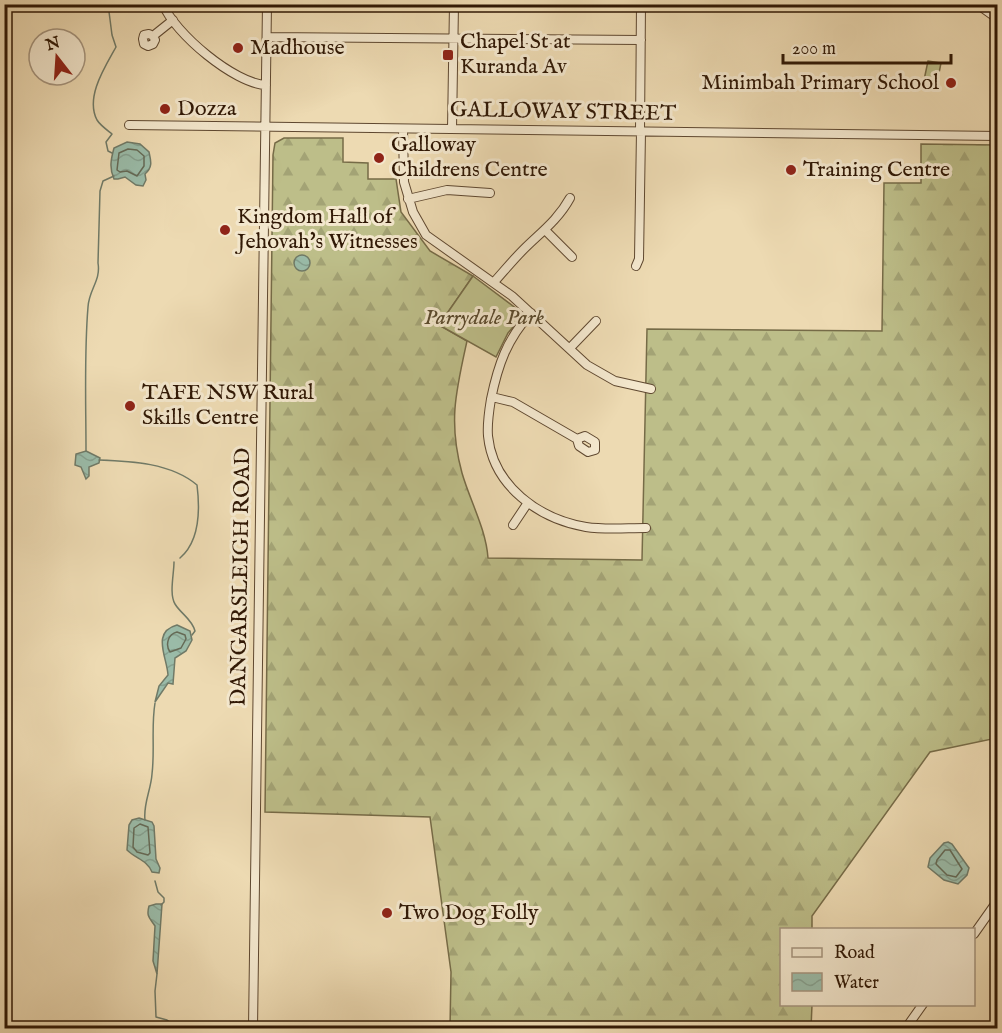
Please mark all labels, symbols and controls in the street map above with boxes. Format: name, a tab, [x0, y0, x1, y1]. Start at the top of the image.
north arrow	[27, 27, 87, 87]
scale bar	[783, 27, 951, 65]
place label: Chapel St at Kuranda Av	[460, 28, 571, 81]
text: N	[43, 33, 63, 56]
place label: Madhouse	[250, 34, 345, 62]
text: 200 m	[792, 38, 836, 61]
marker: Madhouse	[231, 41, 245, 55]
marker: Chapel St at Kuranda Av	[441, 48, 455, 62]
place label: Minimbah Primary School	[701, 69, 939, 97]
marker: Minimbah Primary School	[944, 76, 958, 90]
place label: Dozza	[177, 95, 237, 123]
street label: GALLOWAY STREET	[450, 96, 676, 128]
marker: Dozza	[158, 102, 172, 116]
place label: Galloway Childrens Centre	[391, 131, 548, 184]
marker: Galloway Childrens Centre	[372, 151, 386, 165]
place label: Training Centre	[803, 156, 950, 184]
marker: Training Centre	[784, 163, 798, 177]
place label: Kingdom Hall of Jehovah's Witnesses	[234, 203, 418, 256]
marker: Kingdom Hall of Jehovah's Witnesses	[218, 223, 232, 237]
park label: Parrydale Park	[424, 304, 544, 332]
place label: TAFE NSW Rural Skills Centre	[142, 379, 314, 432]
marker: TAFE NSW Rural Skills Centre	[123, 399, 137, 413]
street label: DANGARSLEIGH ROAD	[225, 447, 257, 707]
place label: Two Dog Folly	[399, 899, 539, 927]
marker: Two Dog Folly	[380, 906, 394, 920]
legend	[780, 928, 975, 1006]
text: Road	[834, 942, 875, 965]
text: Water	[834, 972, 879, 995]

